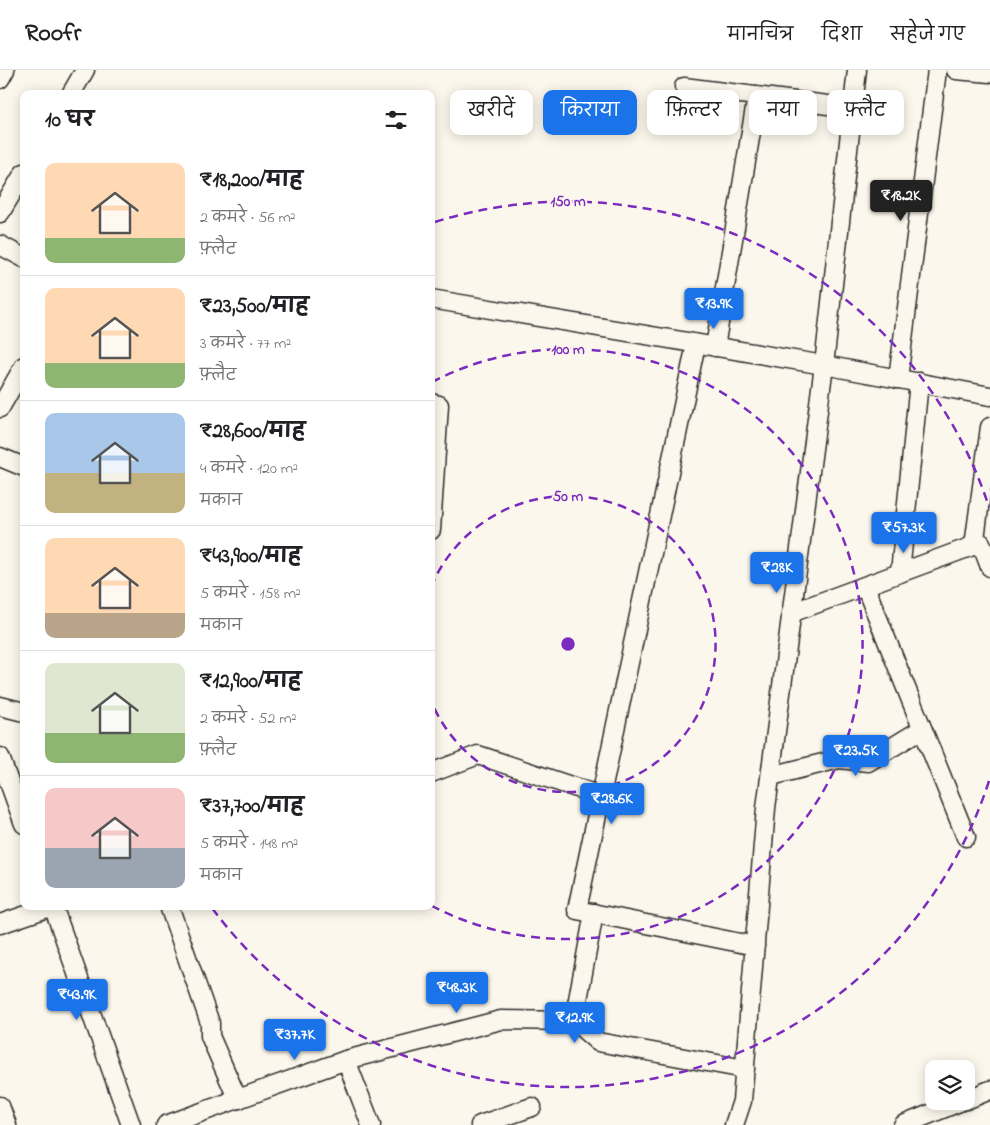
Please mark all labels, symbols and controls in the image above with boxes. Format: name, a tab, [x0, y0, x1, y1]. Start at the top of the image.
text: Roofr	[25, 17, 81, 52]
text: मानचित्र	[727, 23, 794, 49]
text: दिशा	[822, 23, 862, 49]
text: सहेजे गए	[890, 23, 965, 49]
chip: खरीदें	[450, 90, 533, 135]
chip: किराया	[543, 90, 637, 135]
chip: फ़िल्टर	[647, 90, 739, 135]
chip: नया	[749, 90, 817, 135]
chip: फ़्लैट	[827, 90, 904, 135]
text: 10 घर	[45, 106, 94, 136]
icon: filters	[382, 106, 410, 134]
text: ₹18,200/माह	[200, 166, 303, 196]
pin: ₹18.2K	[860, 180, 942, 222]
icon: home	[85, 183, 145, 243]
text: ₹18.2K	[881, 184, 921, 208]
text: 150 m	[550, 191, 586, 213]
text: 2 कमरे · 56 m²	[200, 206, 296, 230]
text: फ़्लैट	[200, 238, 236, 262]
pin: ₹13.9K	[673, 288, 755, 330]
text: ₹23,500/माह	[200, 292, 309, 322]
text: ₹13.9K	[695, 292, 733, 316]
icon: home	[85, 308, 145, 368]
text: 3 कमरे · 77 m²	[200, 332, 291, 356]
text: 100 m	[551, 339, 585, 361]
text: फ़्लैट	[200, 364, 236, 388]
text: ₹28,600/माह	[200, 417, 305, 447]
icon: home	[85, 433, 145, 493]
text: 4 कमरे · 120 m²	[200, 457, 298, 481]
text: 50 m	[553, 486, 584, 508]
text: मकान	[200, 489, 242, 513]
pin: ₹57.3K	[863, 512, 945, 554]
text: ₹57.3K	[883, 516, 925, 540]
text: ₹43,900/माह	[200, 542, 301, 572]
pin: ₹28K	[747, 552, 807, 594]
text: ₹28K	[761, 556, 793, 580]
icon: home	[85, 558, 145, 618]
text: 5 कमरे · 158 m²	[200, 582, 301, 606]
text: मकान	[200, 614, 242, 638]
centre of rings	[559, 635, 577, 653]
text: ₹12,900/माह	[200, 667, 301, 697]
icon: home	[85, 683, 145, 743]
text: 2 कमरे · 52 m²	[200, 707, 297, 731]
pin: ₹23.5K	[815, 734, 897, 777]
text: फ़्लैट	[200, 739, 236, 763]
text: ₹23.5K	[834, 739, 878, 763]
pin: ₹28.6K	[571, 782, 653, 825]
text: ₹28.6K	[591, 787, 633, 811]
text: ₹37,700/माह	[200, 792, 304, 822]
icon: home	[85, 808, 145, 868]
text: 5 कमरे · 148 m²	[200, 832, 298, 856]
text: मकान	[200, 864, 242, 888]
pin: ₹48.3K	[416, 972, 498, 1014]
text: ₹48.3K	[437, 976, 477, 1000]
pin: ₹43.9K	[36, 978, 118, 1021]
text: ₹43.9K	[58, 983, 96, 1007]
pin: ₹12.9K	[534, 1002, 616, 1044]
text: ₹12.9K	[556, 1006, 594, 1030]
pin: ₹37.7K	[254, 1018, 336, 1061]
text: ₹37.7K	[275, 1023, 315, 1047]
map controls	[925, 1060, 975, 1110]
button: layers	[925, 1060, 975, 1110]

